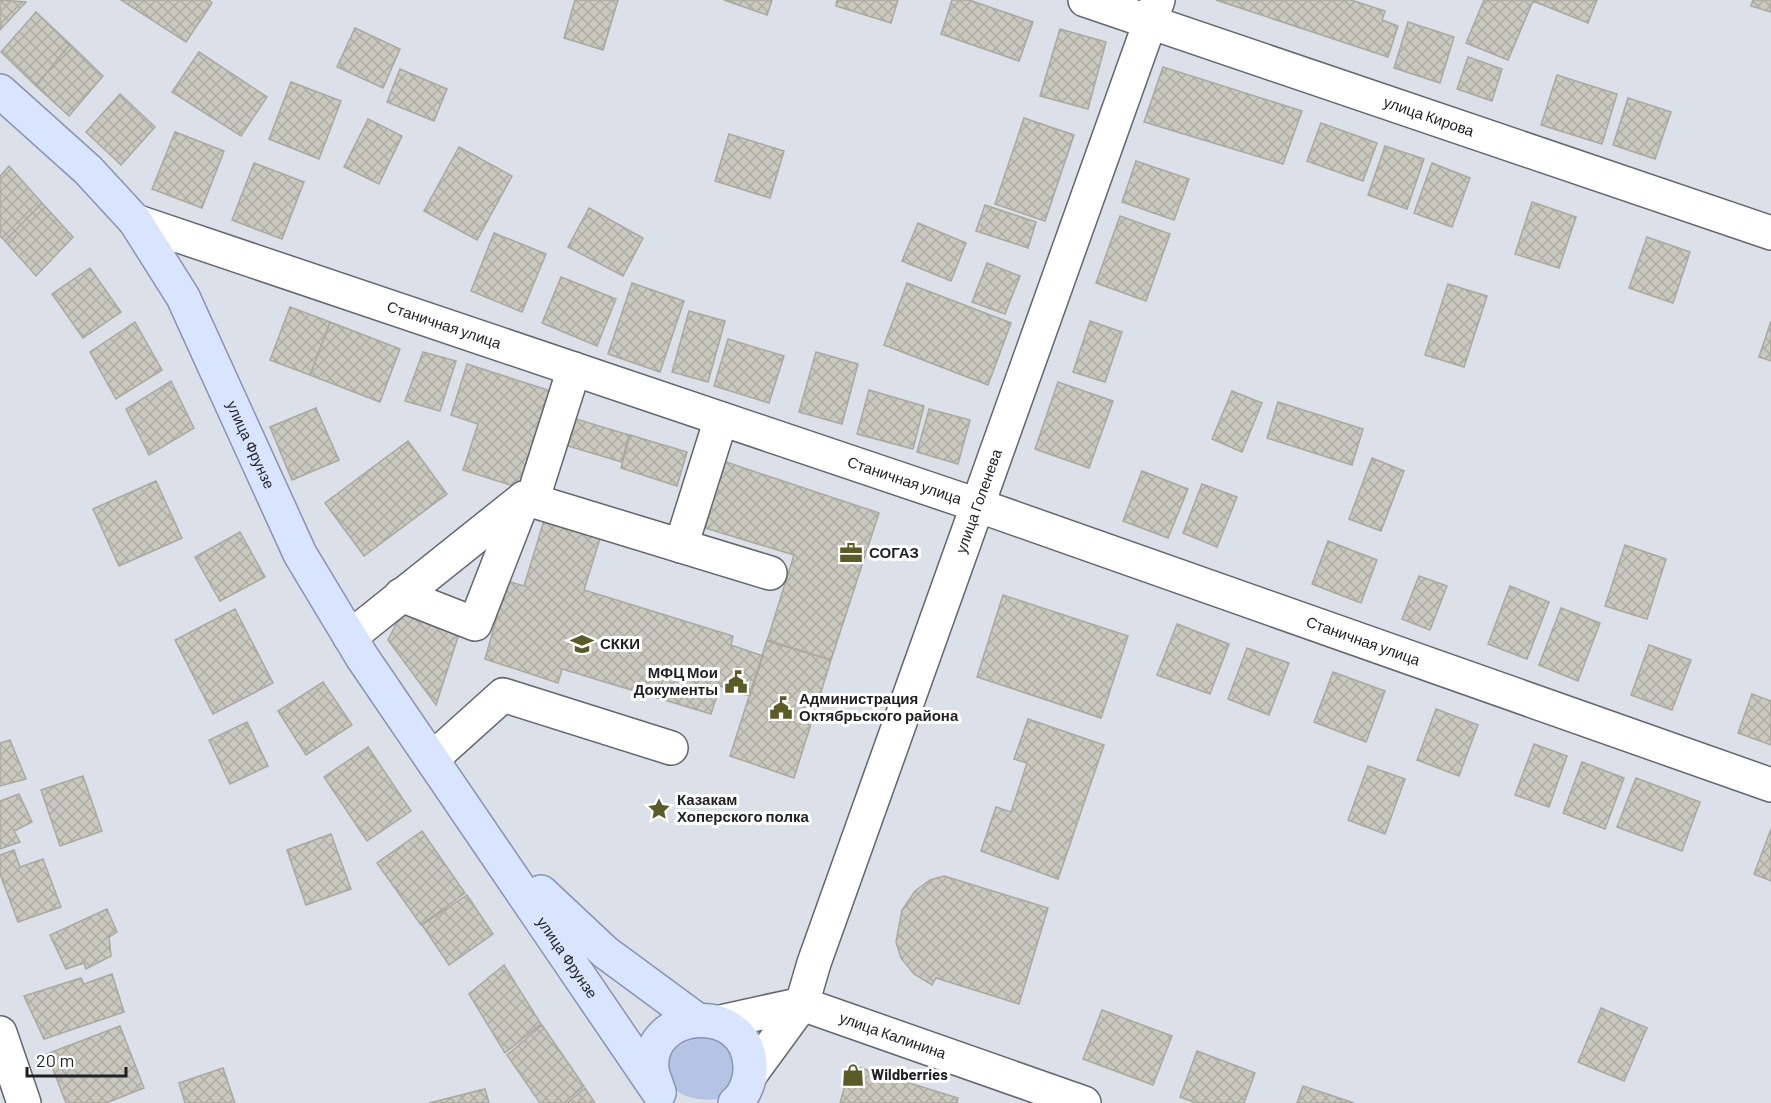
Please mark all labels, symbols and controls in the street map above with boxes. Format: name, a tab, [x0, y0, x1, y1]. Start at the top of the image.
street label: улица Кирова	[1382, 92, 1477, 140]
street label: Станичная улица	[385, 297, 504, 352]
street label: улица Фрунзе	[223, 398, 279, 491]
street label: улица Голенева	[951, 446, 1005, 555]
street label: Станичная улица	[845, 452, 965, 507]
office icon: СОГАЗ	[838, 540, 864, 566]
place label: СОГАЗ	[869, 543, 919, 561]
street label: Станичная улица	[1304, 612, 1423, 669]
school or university icon: СККИ	[569, 631, 595, 657]
place label: СККИ	[600, 634, 640, 652]
place label: МФЦ Мои Документы	[634, 663, 718, 698]
public building icon: МФЦ Мои Документы	[723, 669, 749, 695]
place label: Администрация Октябрьского района	[799, 689, 959, 724]
public building icon: Администрация Октябрьского района	[768, 695, 794, 721]
place label: Казакам Хоперского полка	[677, 790, 809, 825]
place icon: Казакам Хоперского полка	[646, 796, 672, 822]
street label: улица Фрунзе	[534, 913, 602, 1001]
street label: улица Калинина	[837, 1008, 949, 1062]
scale bar	[27, 1040, 126, 1078]
text: 20 m	[36, 1049, 74, 1071]
shop icon: Wildberries	[840, 1062, 866, 1088]
place label: Wildberries	[871, 1065, 948, 1083]

